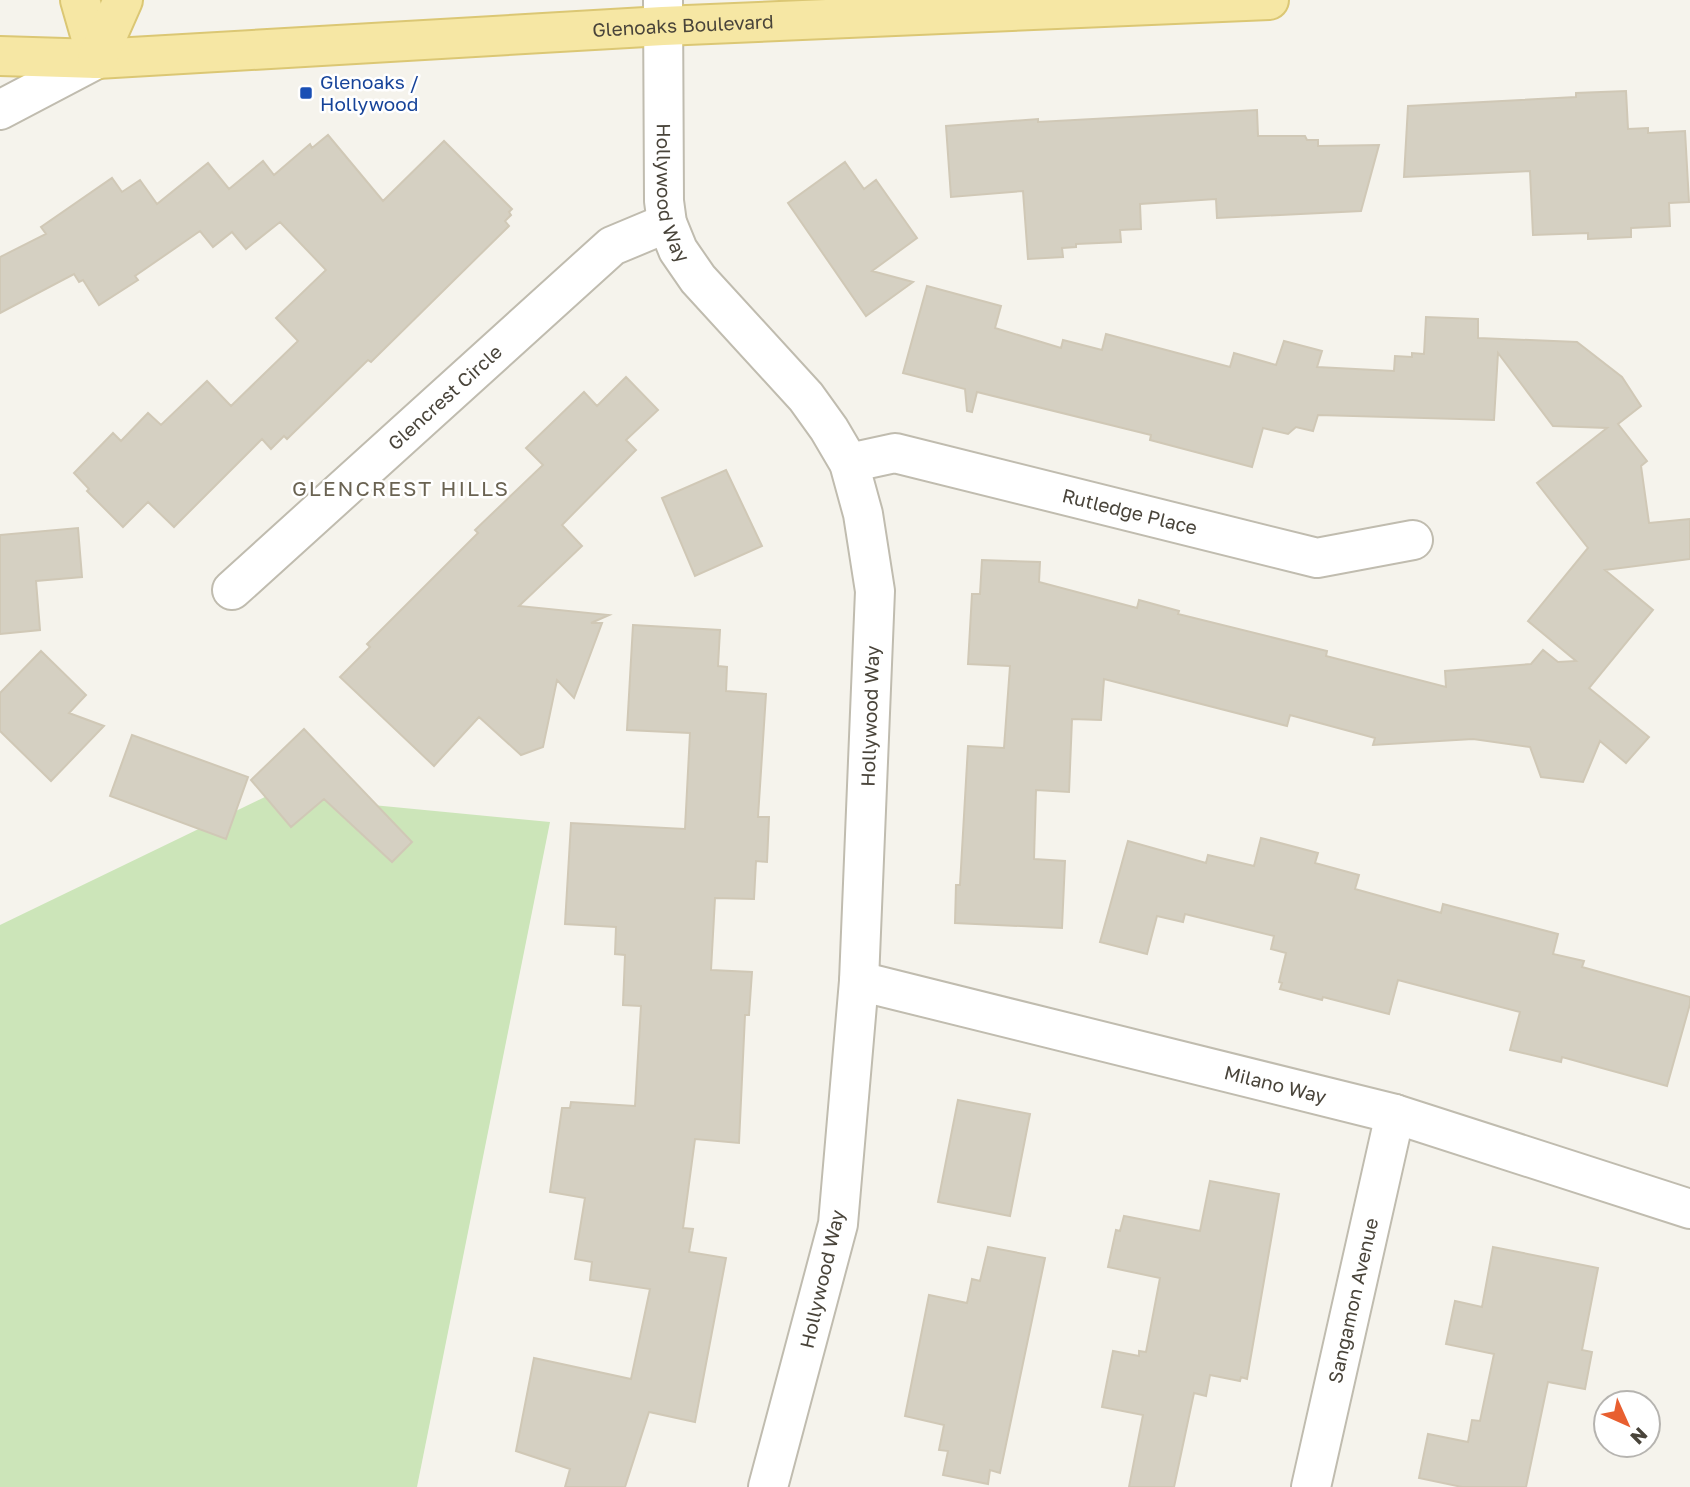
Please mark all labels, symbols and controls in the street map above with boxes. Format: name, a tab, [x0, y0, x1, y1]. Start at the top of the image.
street label: Glenoaks Boulevard	[592, 9, 774, 41]
place label: Glenoaks / Hollywood	[320, 70, 419, 115]
marker: Glenoaks / Hollywood	[298, 85, 314, 101]
street label: Hollywood Way	[653, 123, 695, 267]
street label: Glencrest Circle	[383, 340, 506, 454]
district label: GLENCREST HILLS	[292, 475, 510, 501]
street label: Rutledge Place	[1060, 483, 1200, 539]
street label: Hollywood Way	[856, 644, 883, 787]
street label: Milano Way	[1222, 1060, 1329, 1108]
street label: Hollywood Way	[794, 1207, 849, 1350]
street label: Sangamon Avenue	[1323, 1216, 1382, 1385]
north arrow	[1592, 1389, 1662, 1459]
text: N	[1626, 1423, 1653, 1450]

